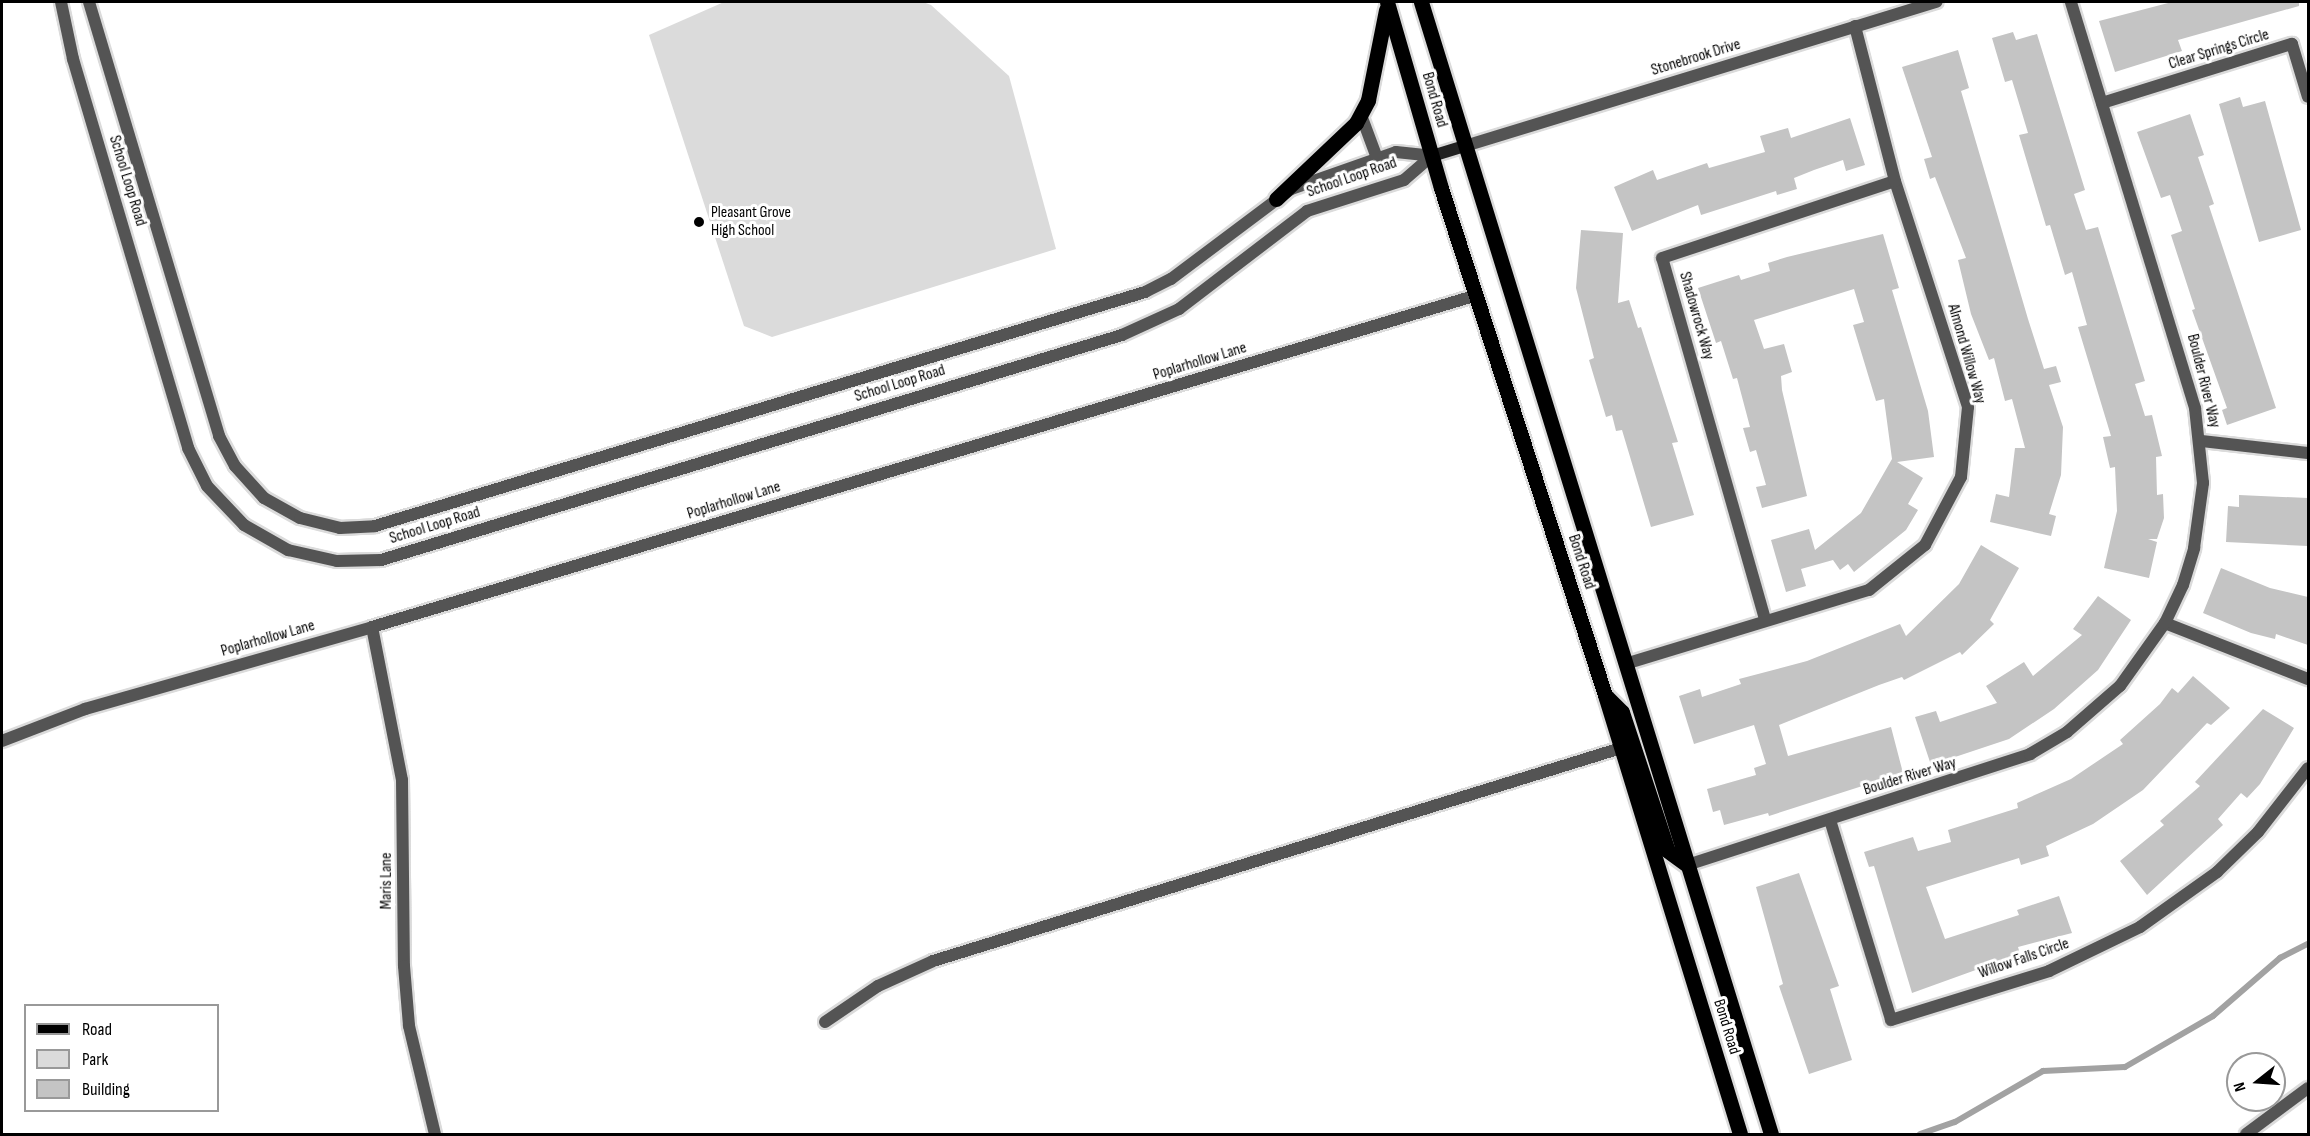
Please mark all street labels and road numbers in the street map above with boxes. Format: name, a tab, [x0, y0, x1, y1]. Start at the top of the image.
street label: Clear Springs Circle	[2167, 26, 2271, 74]
street label: Stonebrook Drive	[1649, 35, 1743, 81]
street label: Bond Road	[1417, 70, 1451, 130]
street label: School Loop Road	[104, 133, 150, 229]
street label: School Loop Road	[1305, 154, 1399, 202]
street label: Shadowrock Way	[1674, 270, 1718, 362]
street label: Almond Willow Way	[1943, 302, 1989, 406]
street label: Boulder River Way	[2182, 332, 2224, 430]
street label: Poplarhollow Lane	[1151, 339, 1249, 385]
street label: School Loop Road	[852, 361, 948, 407]
street label: Poplarhollow Lane	[685, 478, 783, 524]
street label: School Loop Road	[387, 503, 483, 549]
street label: Bond Road	[1563, 532, 1599, 592]
street label: Poplarhollow Lane	[219, 616, 317, 662]
street label: Boulder River Way	[1861, 754, 1959, 800]
street label: Maris Lane	[377, 853, 397, 909]
street label: Willow Falls Circle	[1976, 935, 2072, 983]
street label: Bond Road	[1709, 997, 1743, 1057]

